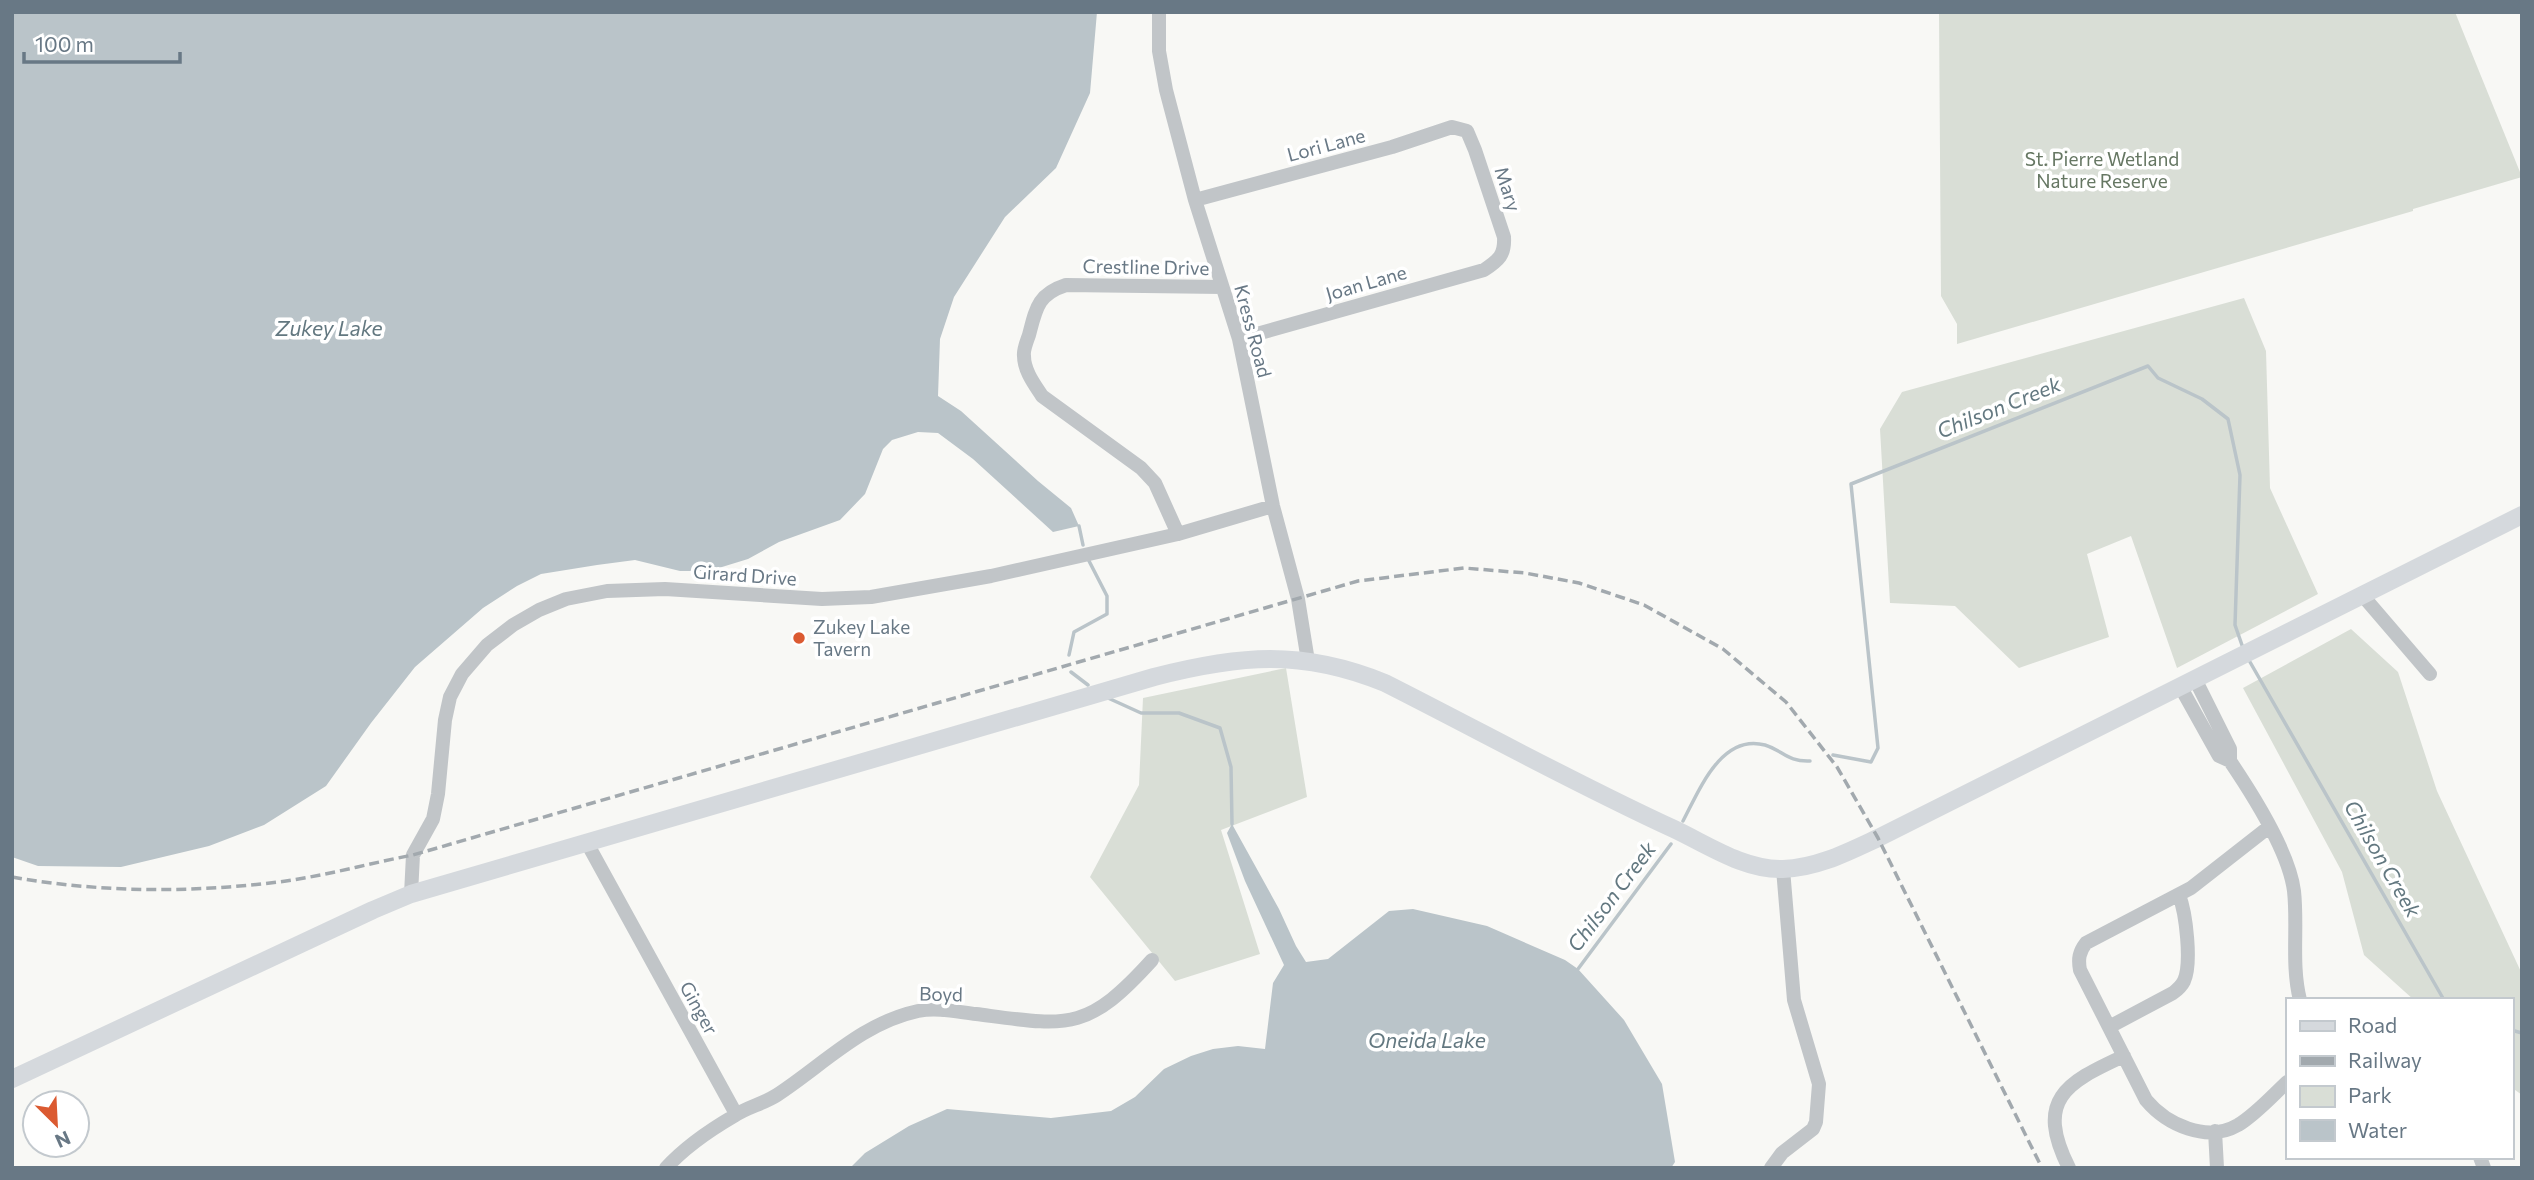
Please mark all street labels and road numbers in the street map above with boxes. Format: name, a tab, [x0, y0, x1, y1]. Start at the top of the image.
street label: Lori Lane	[1284, 123, 1368, 166]
street label: Mary	[1491, 164, 1526, 214]
street label: Crestline Drive	[1082, 254, 1210, 279]
street label: Joan Lane	[1323, 260, 1409, 305]
street label: Kress Road	[1230, 282, 1277, 380]
street label: Girard Drive	[692, 559, 798, 590]
street label: Ginger	[675, 977, 724, 1039]
street label: Boyd	[919, 982, 963, 1005]

